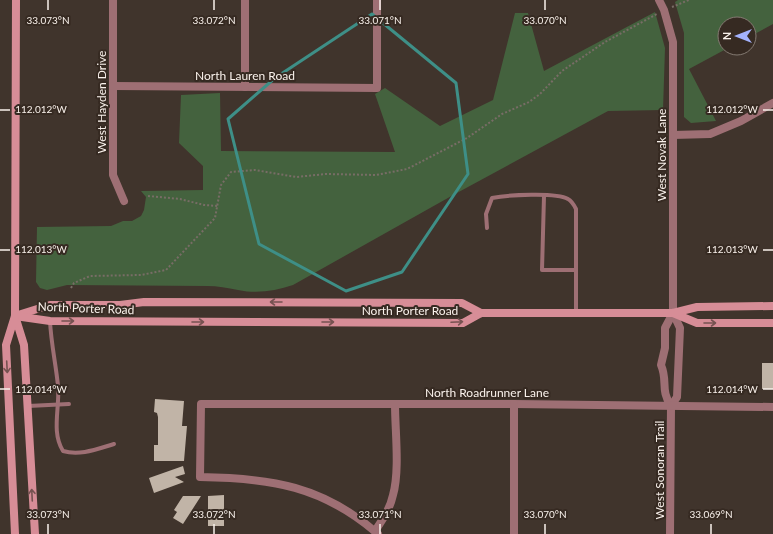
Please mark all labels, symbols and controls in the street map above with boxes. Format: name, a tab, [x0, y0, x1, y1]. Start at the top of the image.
text: 33.073°N	[26, 14, 70, 26]
text: 33.072°N	[192, 14, 236, 26]
text: 33.071°N	[358, 14, 402, 26]
text: 33.070°N	[523, 14, 567, 26]
north arrow	[717, 16, 757, 56]
text: N	[720, 32, 733, 40]
street label: West Hayden Drive	[94, 51, 109, 153]
street label: North Lauren Road	[195, 68, 295, 83]
text: 112.012°W	[15, 103, 67, 115]
text: 112.012°W	[706, 103, 758, 115]
street label: West Novak Lane	[654, 109, 669, 201]
text: 112.013°W	[15, 243, 67, 255]
text: 112.013°W	[706, 243, 758, 255]
one-way arrow	[270, 298, 283, 306]
street label: North Porter Road	[37, 299, 135, 317]
street label: North Porter Road	[362, 303, 458, 318]
one-way arrow	[61, 317, 74, 325]
one-way arrow	[191, 318, 204, 326]
one-way arrow	[321, 318, 334, 326]
one-way arrow	[451, 318, 464, 326]
one-way arrow	[703, 319, 716, 327]
one-way arrow	[4, 360, 11, 373]
text: 112.014°W	[15, 383, 67, 395]
text: 112.014°W	[706, 383, 758, 395]
street label: North Roadrunner Lane	[425, 385, 549, 400]
street label: West Sonoran Trail	[652, 421, 667, 519]
one-way arrow	[29, 489, 36, 502]
text: 33.073°N	[26, 508, 70, 520]
text: 33.072°N	[192, 508, 236, 520]
text: 33.071°N	[358, 508, 402, 520]
text: 33.070°N	[523, 508, 567, 520]
text: 33.069°N	[689, 508, 733, 520]

